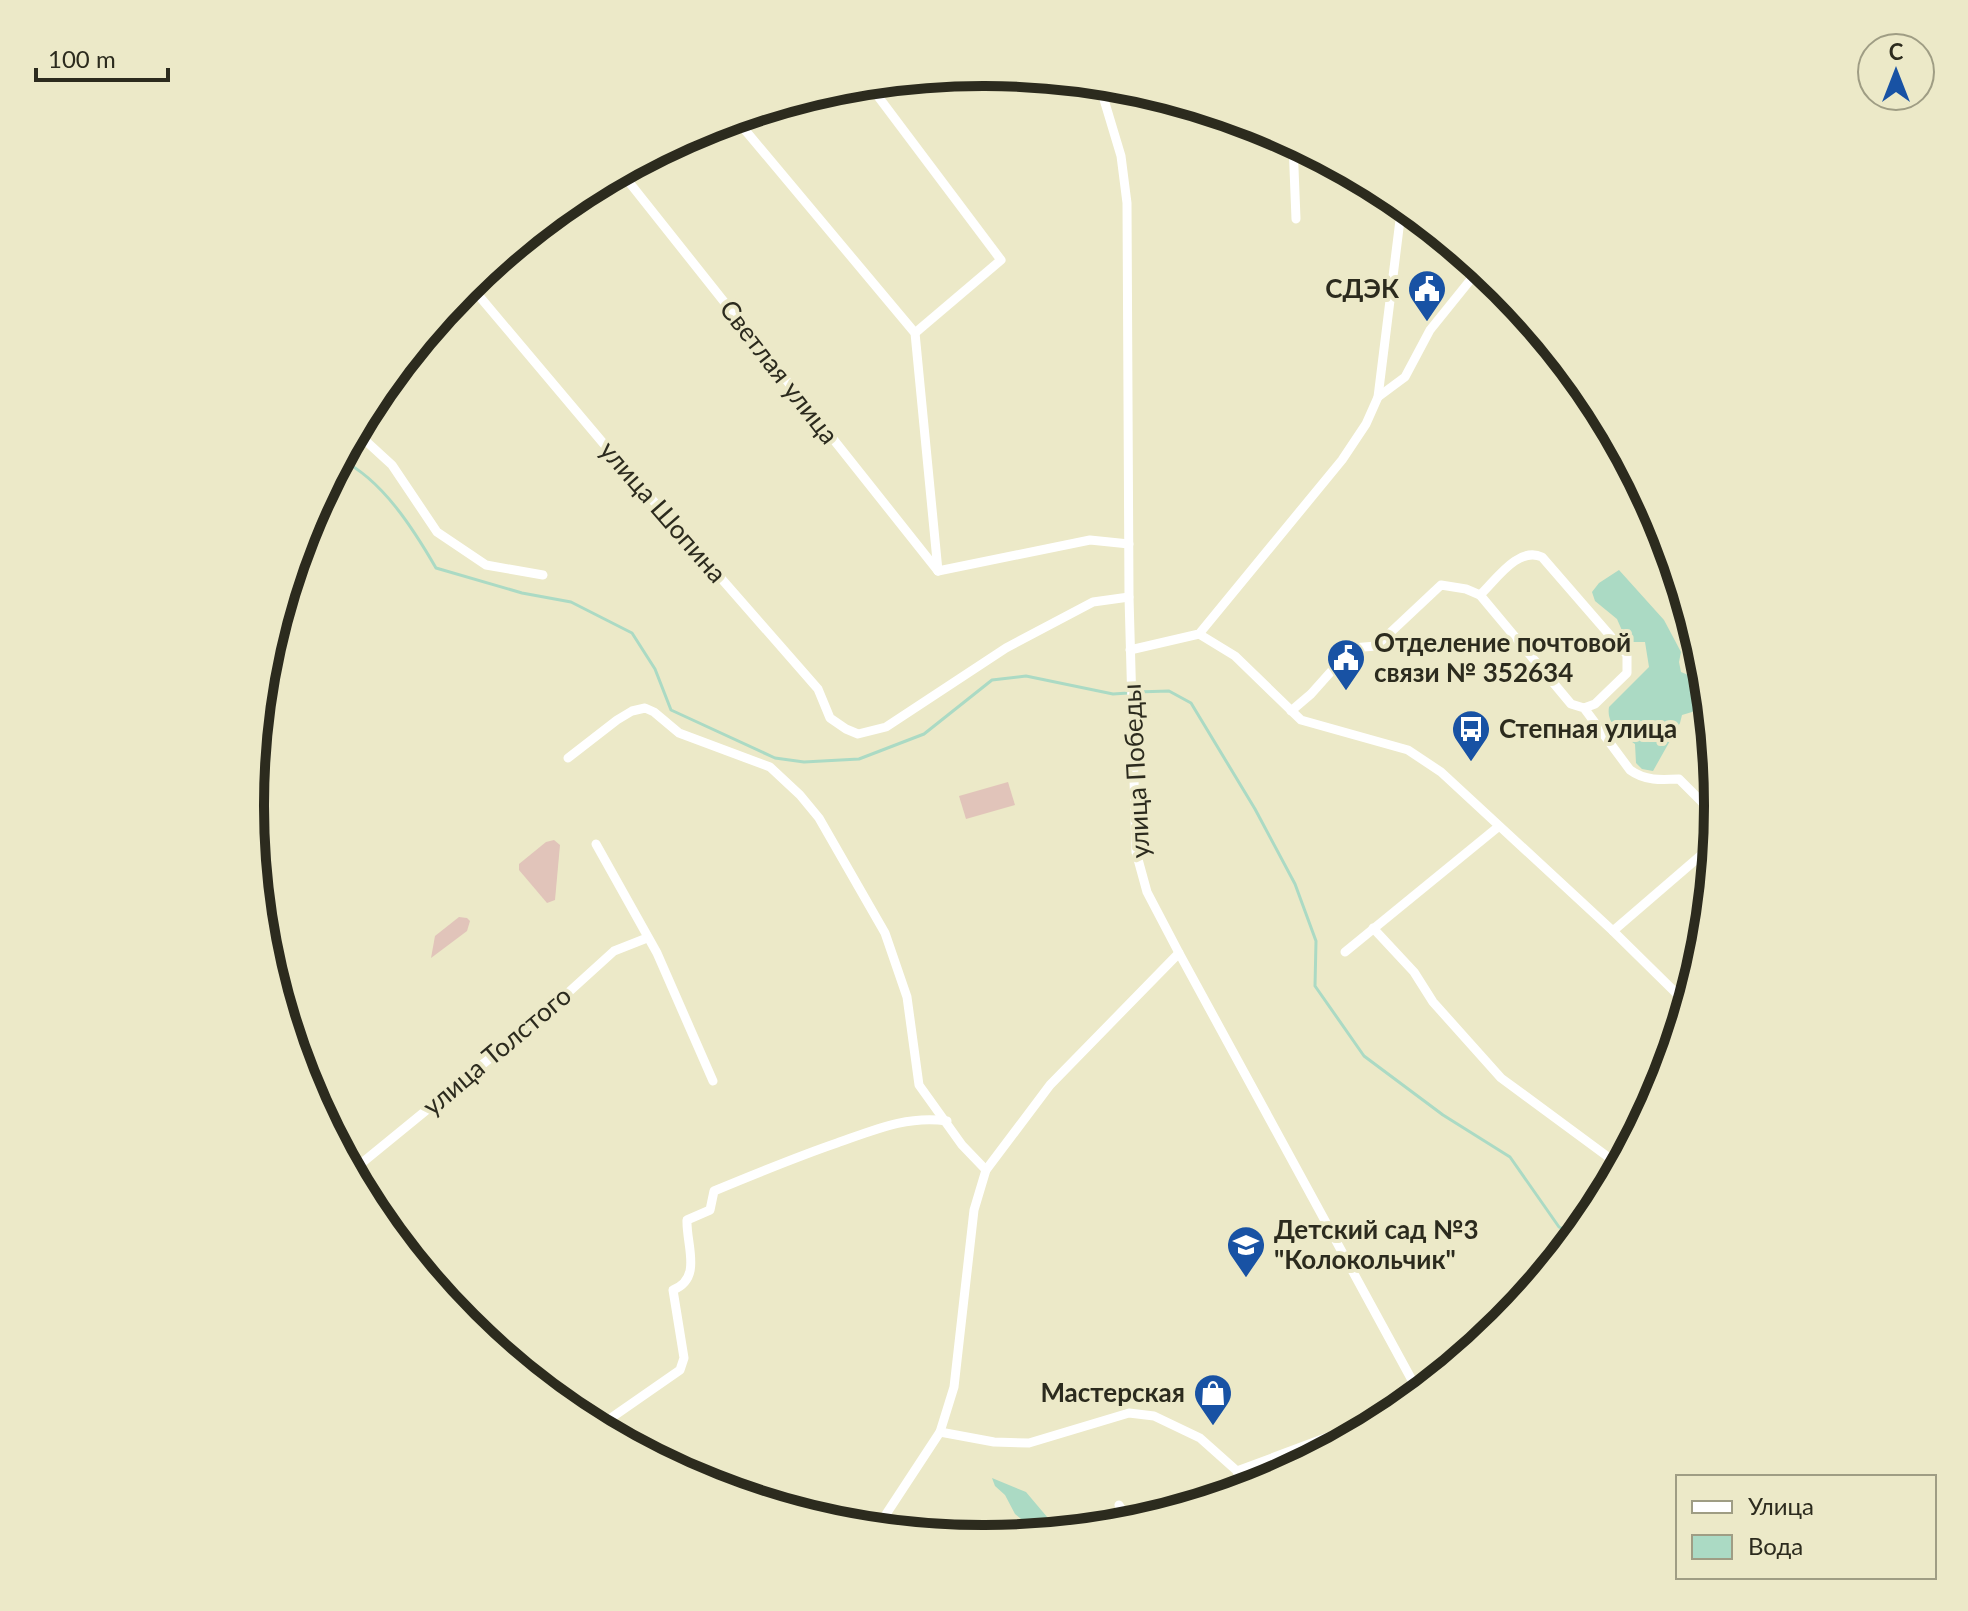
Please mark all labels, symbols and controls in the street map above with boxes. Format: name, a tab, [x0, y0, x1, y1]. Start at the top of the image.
scale bar	[36, 32, 168, 82]
north arrow	[1856, 32, 1936, 112]
text: С	[1889, 38, 1904, 65]
text: 100 m	[48, 44, 116, 73]
public building icon: СДЭК	[1406, 268, 1448, 323]
place label: СДЭК	[1325, 272, 1400, 304]
street label: Светлая улица	[714, 293, 846, 450]
street label: улица Шопина	[594, 434, 734, 589]
place label: Отделение почтовой связи № 352634	[1374, 626, 1631, 688]
public building icon: Отделение почтовой связи № 352634	[1325, 637, 1367, 692]
street label: улица Победы	[1114, 683, 1156, 859]
bus stop icon: Степная улица	[1450, 708, 1492, 763]
place label: Степная улица	[1499, 712, 1677, 744]
street label: улица Толстого	[416, 979, 577, 1122]
place label: Детский сад №3 "Колокольчик"	[1274, 1213, 1479, 1275]
school or university icon: Детский сад №3 "Колокольчик"	[1225, 1224, 1267, 1279]
shop icon: Мастерская	[1192, 1372, 1234, 1427]
place label: Мастерская	[1040, 1376, 1185, 1408]
legend	[1676, 1475, 1936, 1579]
text: Улица	[1748, 1491, 1814, 1520]
text: Вода	[1748, 1531, 1803, 1560]

